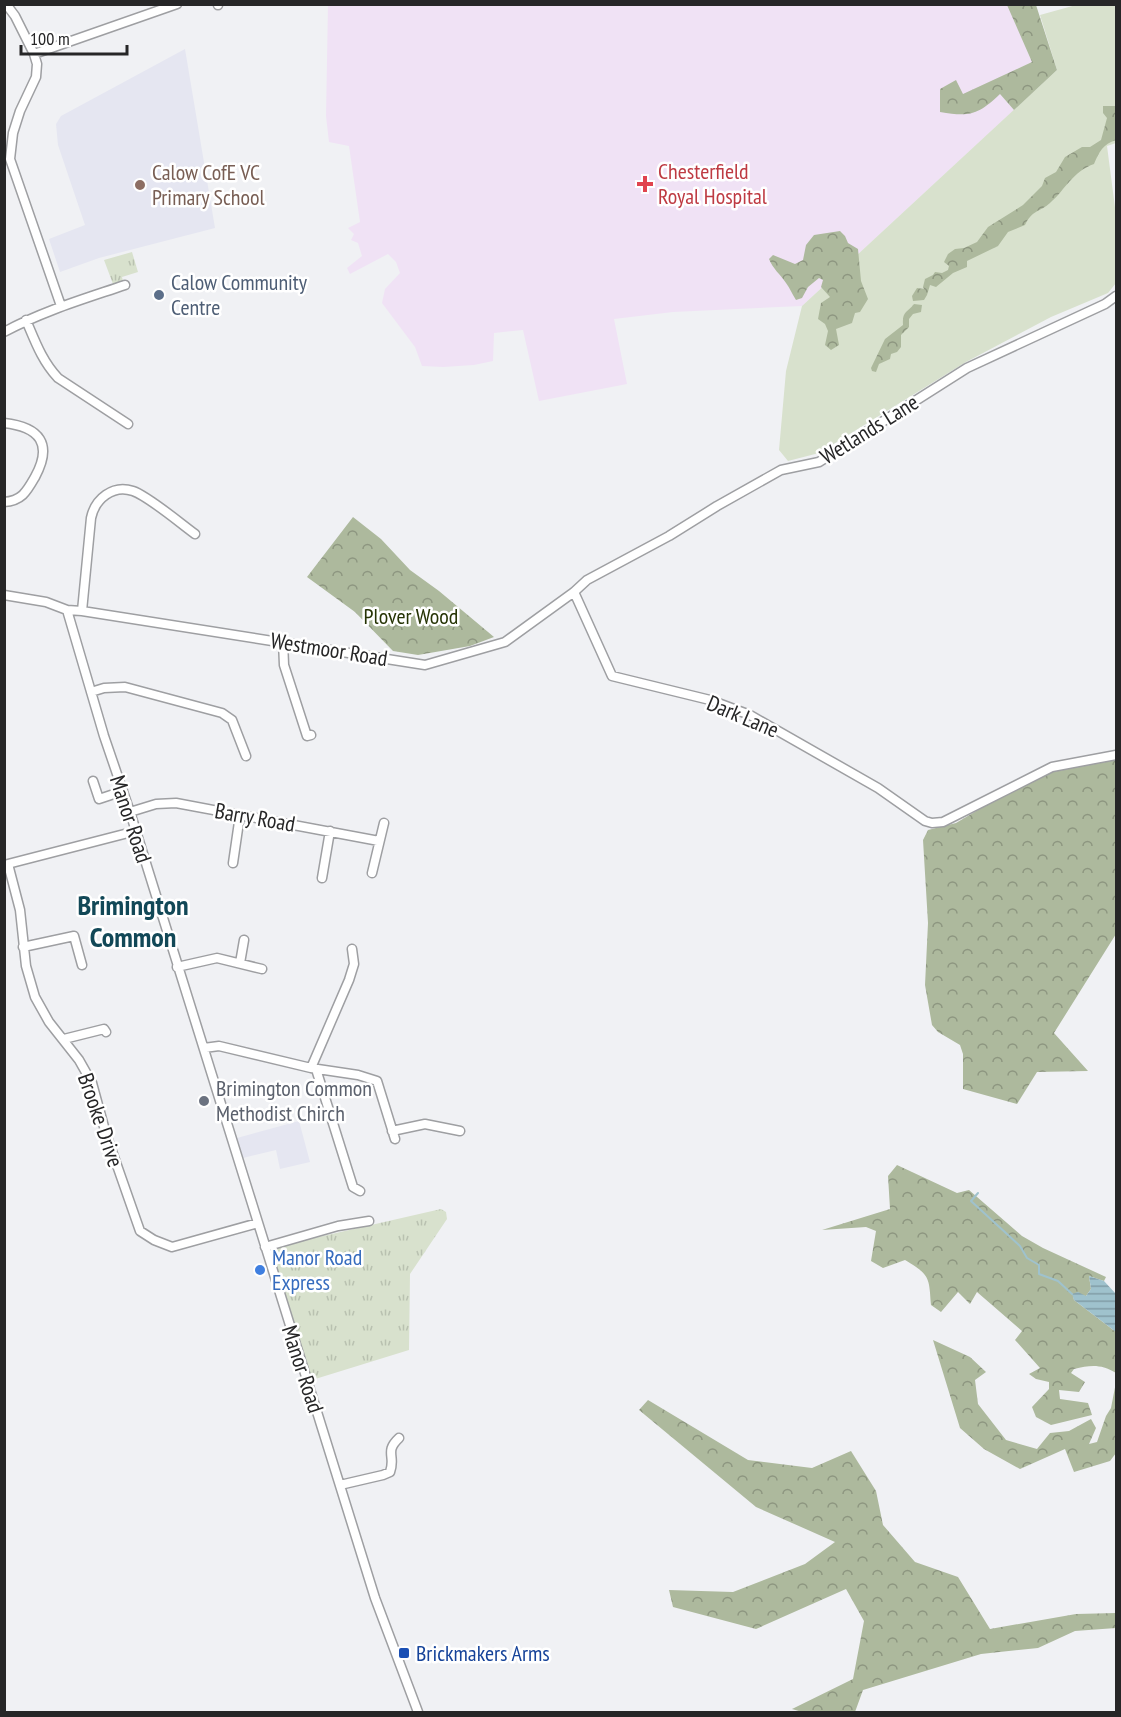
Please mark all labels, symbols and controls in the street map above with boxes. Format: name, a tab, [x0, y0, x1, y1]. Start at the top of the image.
scale bar	[21, 18, 128, 56]
text: 100 m	[30, 27, 70, 50]
place label: Chesterfield Royal Hospital	[658, 157, 768, 210]
place label: Calow CofE VC Primary School	[152, 158, 266, 211]
marker: Chesterfield Royal Hospital	[636, 175, 654, 193]
marker: Calow CofE VC Primary School	[133, 178, 147, 192]
place label: Calow Community Centre	[171, 268, 308, 321]
marker: Calow Community Centre	[152, 288, 166, 302]
street label: Wetlands Lane	[815, 388, 923, 470]
park label: Plover Wood	[364, 602, 458, 630]
street label: Westmoor Road	[268, 626, 390, 672]
street label: Dark Lane	[703, 688, 783, 744]
street label: Manor Road	[104, 772, 158, 866]
street label: Barry Road	[213, 796, 297, 838]
district label: Brimington Common	[77, 886, 189, 955]
street label: Brooke Drive	[72, 1069, 130, 1171]
place label: Brimington Common Methodist Chirch	[216, 1074, 372, 1127]
marker: Brimington Common Methodist Chirch	[197, 1094, 211, 1108]
place label: Manor Road Express	[272, 1243, 362, 1296]
marker: Manor Road Express	[253, 1263, 267, 1277]
street label: Manor Road	[276, 1322, 330, 1416]
place label: Brickmakers Arms	[416, 1639, 550, 1667]
marker: Brickmakers Arms	[397, 1646, 411, 1660]

